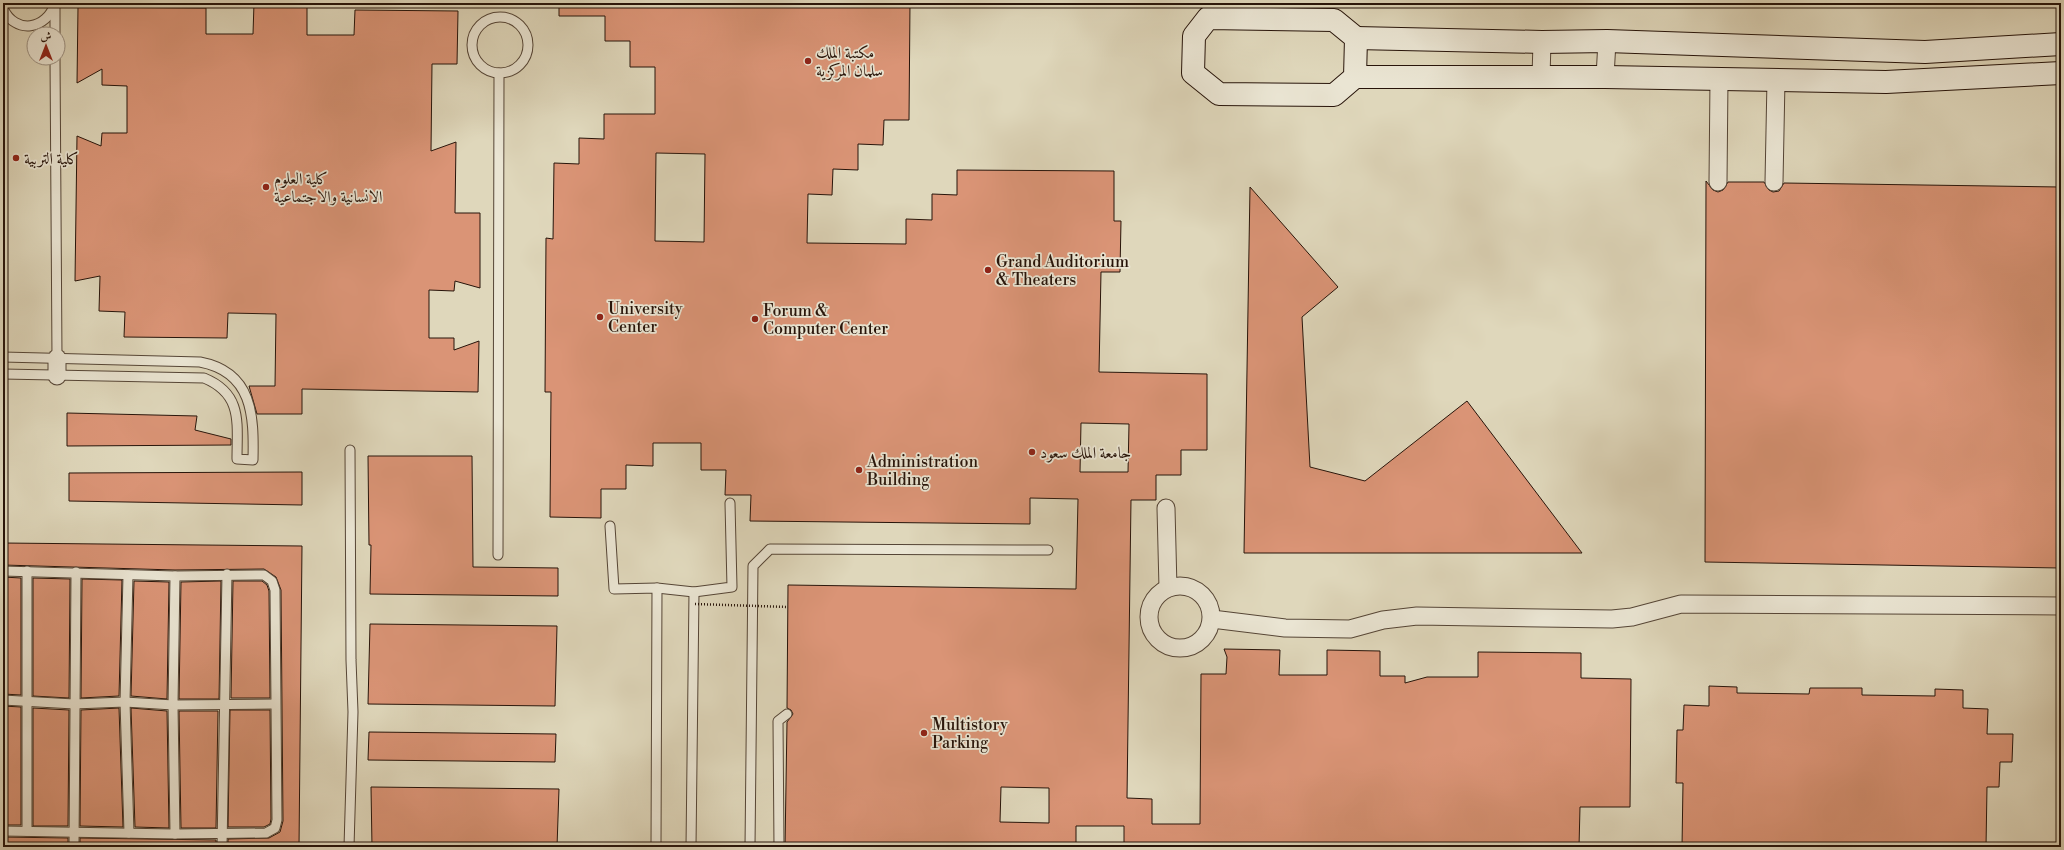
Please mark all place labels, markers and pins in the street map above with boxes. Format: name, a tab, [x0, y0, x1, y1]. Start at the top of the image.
place label: مكتبة الملك سلمان المركزية	[816, 43, 883, 81]
marker: مكتبة الملك سلمان المركزية	[803, 56, 813, 66]
place label: كلية التربية	[24, 149, 79, 169]
marker: كلية التربية	[11, 153, 21, 163]
place label: كلية العلوم الانسانية والاجتماعية	[274, 169, 382, 207]
marker: كلية العلوم الانسانية والاجتماعية	[261, 182, 271, 192]
place label: Grand Auditorium & Theaters	[996, 252, 1129, 290]
marker: Grand Auditorium & Theaters	[983, 265, 993, 275]
place label: University Center	[608, 299, 683, 337]
place label: Forum & Computer Center	[763, 301, 888, 339]
marker: University Center	[595, 312, 605, 322]
marker: Forum & Computer Center	[750, 314, 760, 324]
place label: جامعة الملك سعود	[1040, 443, 1131, 463]
marker: جامعة الملك سعود	[1027, 447, 1037, 457]
place label: Administration Building	[866, 452, 979, 490]
marker: Administration Building	[854, 465, 864, 475]
place label: Multistory Parking	[932, 715, 1008, 753]
marker: Multistory Parking	[919, 728, 929, 738]

